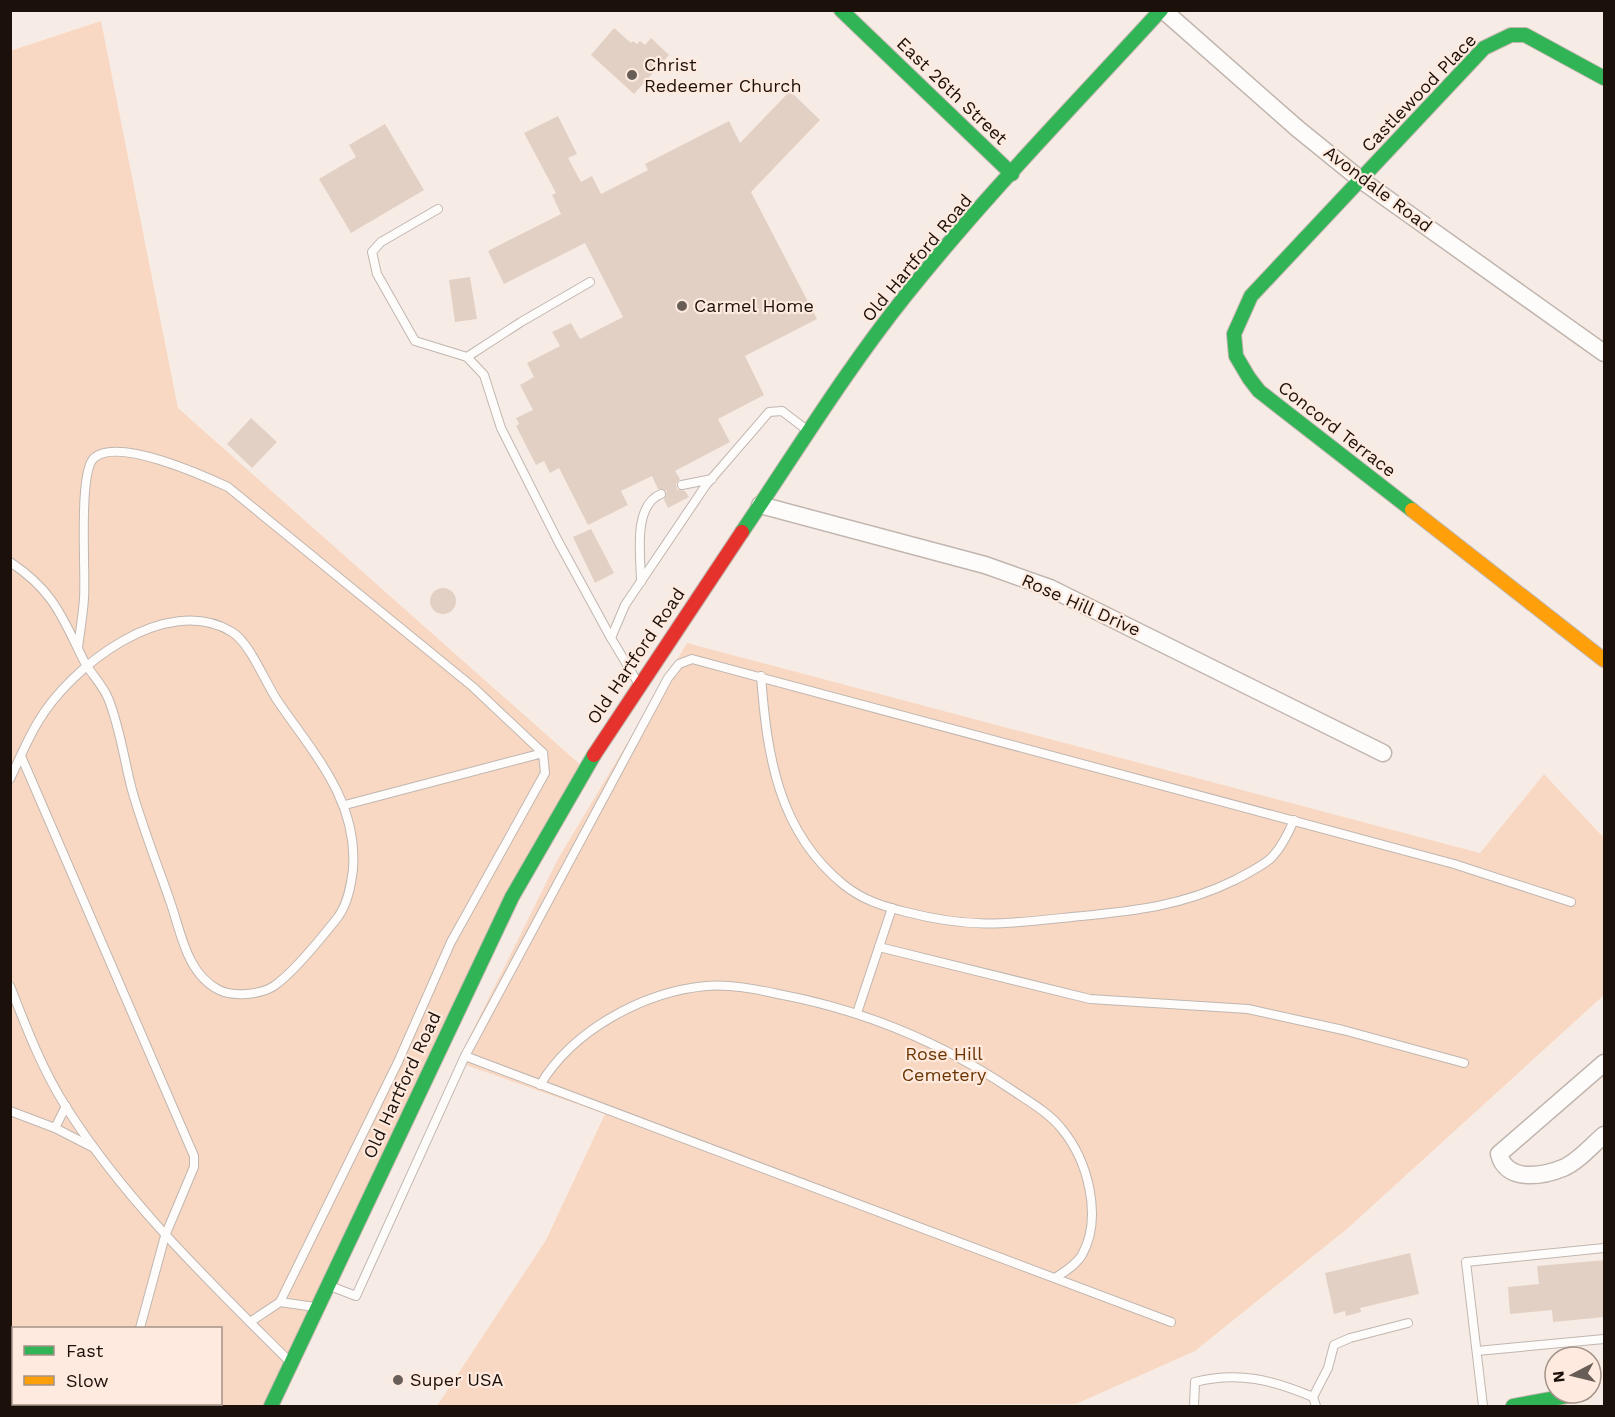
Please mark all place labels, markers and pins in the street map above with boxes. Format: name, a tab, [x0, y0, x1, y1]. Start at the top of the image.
place label: Christ Redeemer Church	[644, 54, 802, 96]
marker: Christ Redeemer Church	[625, 68, 639, 82]
place label: Carmel Home	[694, 295, 814, 316]
marker: Carmel Home	[675, 299, 689, 313]
place label: Super USA	[410, 1369, 503, 1390]
marker: Super USA	[391, 1373, 405, 1387]

